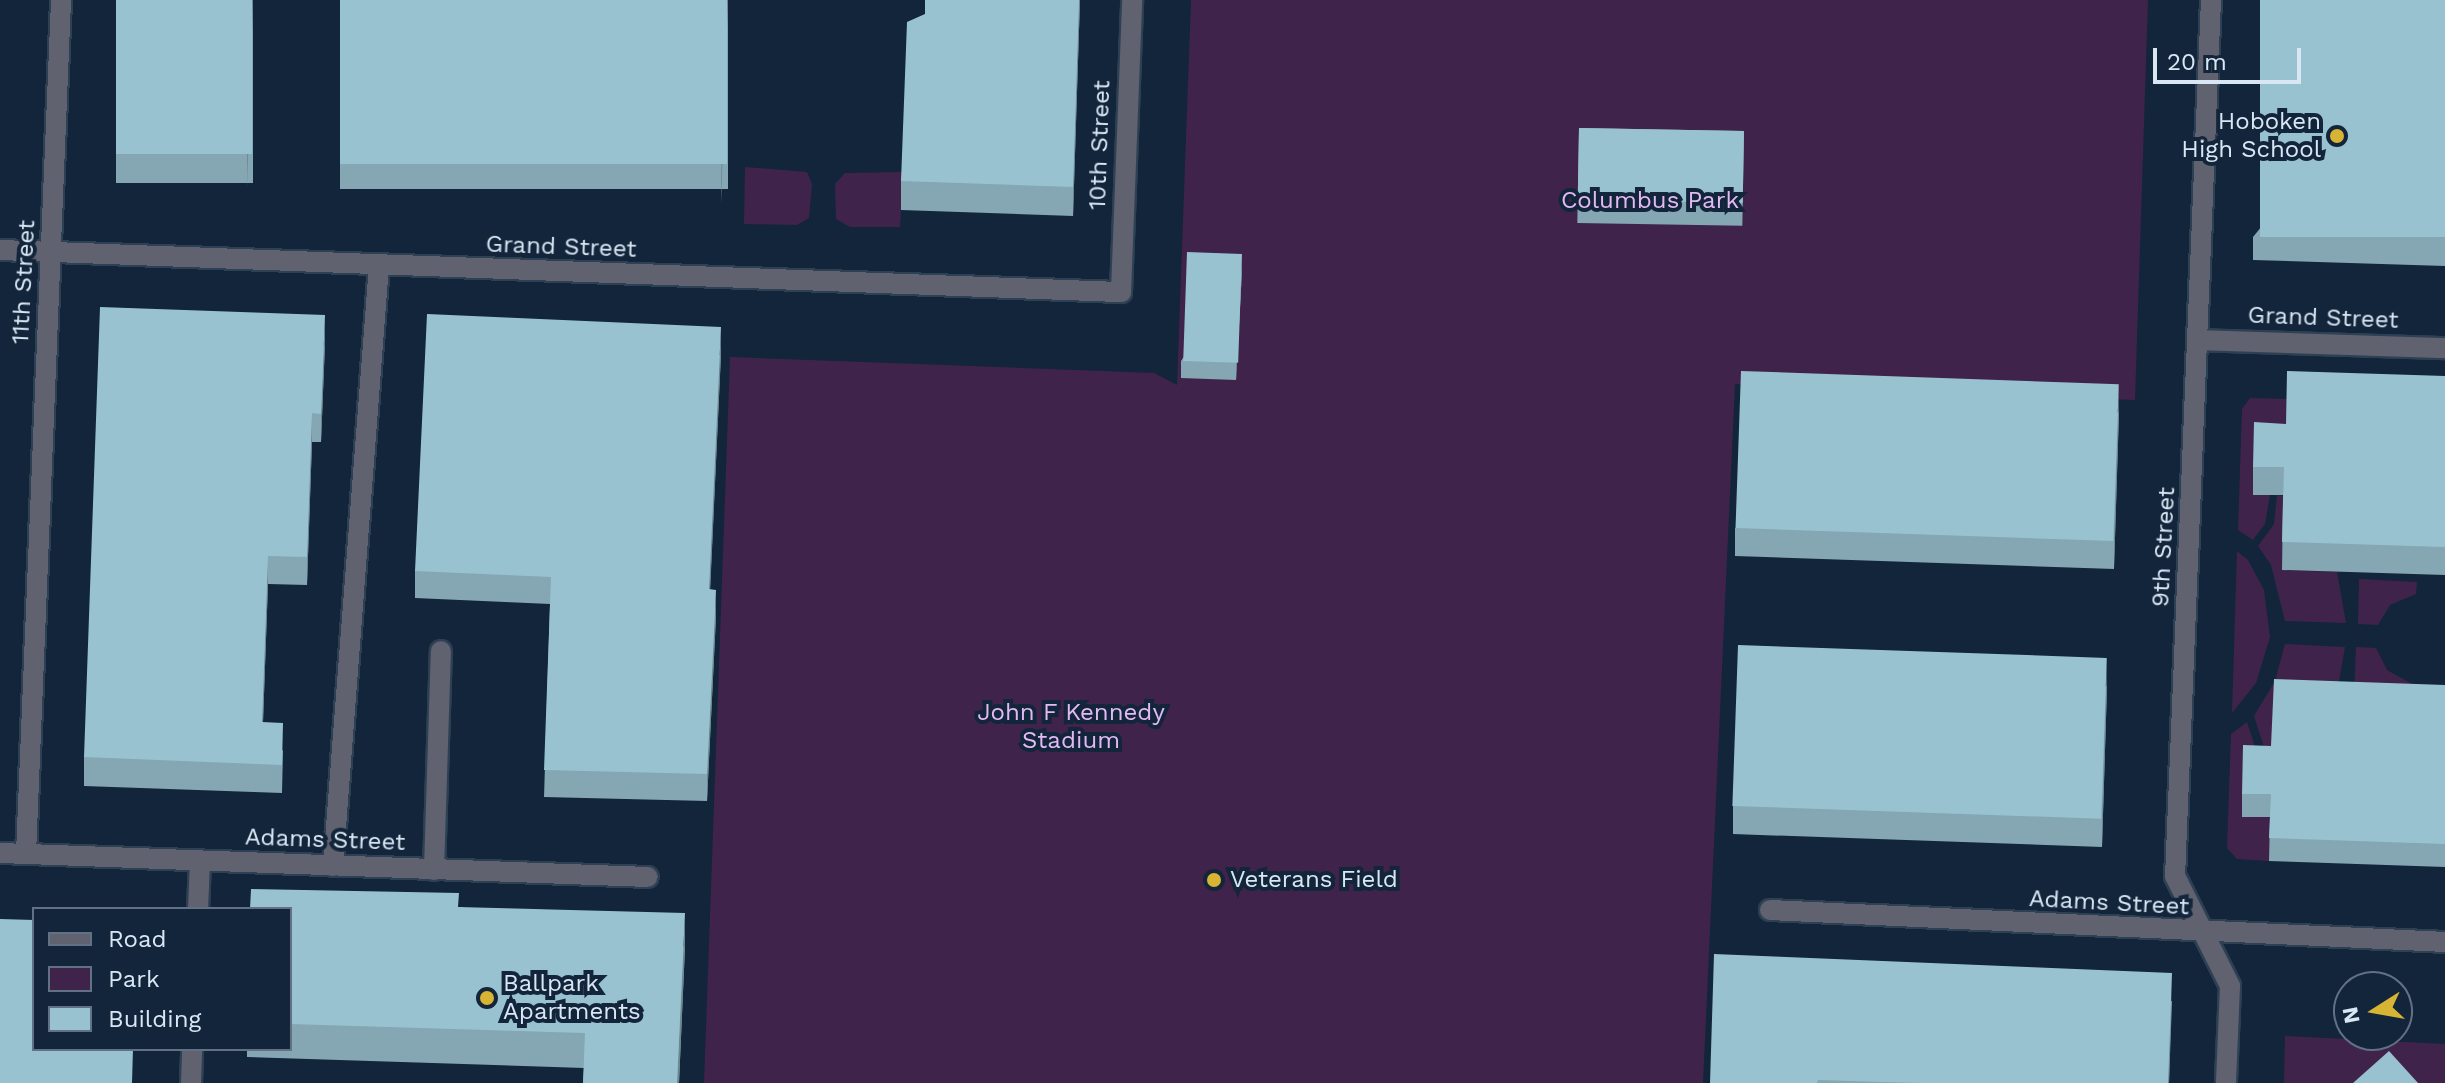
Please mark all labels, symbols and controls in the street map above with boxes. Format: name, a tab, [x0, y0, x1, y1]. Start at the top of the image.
scale bar	[2157, 32, 2305, 82]
text: 20 m	[2167, 48, 2227, 76]
street label: 10th Street	[1083, 80, 1117, 210]
place label: Hoboken High School	[2181, 108, 2321, 164]
marker: Hoboken High School	[2328, 127, 2346, 145]
park label: Columbus Park	[1561, 187, 1739, 215]
street label: 11th Street	[6, 219, 42, 345]
street label: Grand Street	[485, 230, 637, 264]
street label: Grand Street	[2247, 301, 2399, 335]
street label: 9th Street	[2146, 486, 2182, 608]
park label: John F Kennedy Stadium	[977, 699, 1165, 755]
street label: Adams Street	[244, 823, 406, 857]
place label: Veterans Field	[1230, 866, 1398, 894]
marker: Veterans Field	[1205, 871, 1223, 889]
street label: Adams Street	[2028, 884, 2190, 922]
legend	[32, 907, 292, 1051]
text: Road	[108, 925, 167, 953]
text: Park	[108, 965, 160, 993]
place label: Ballpark Apartments	[503, 970, 641, 1026]
north arrow	[2333, 971, 2413, 1051]
marker: Ballpark Apartments	[478, 989, 496, 1007]
text: Building	[108, 1005, 201, 1033]
text: N	[2337, 1005, 2365, 1026]

